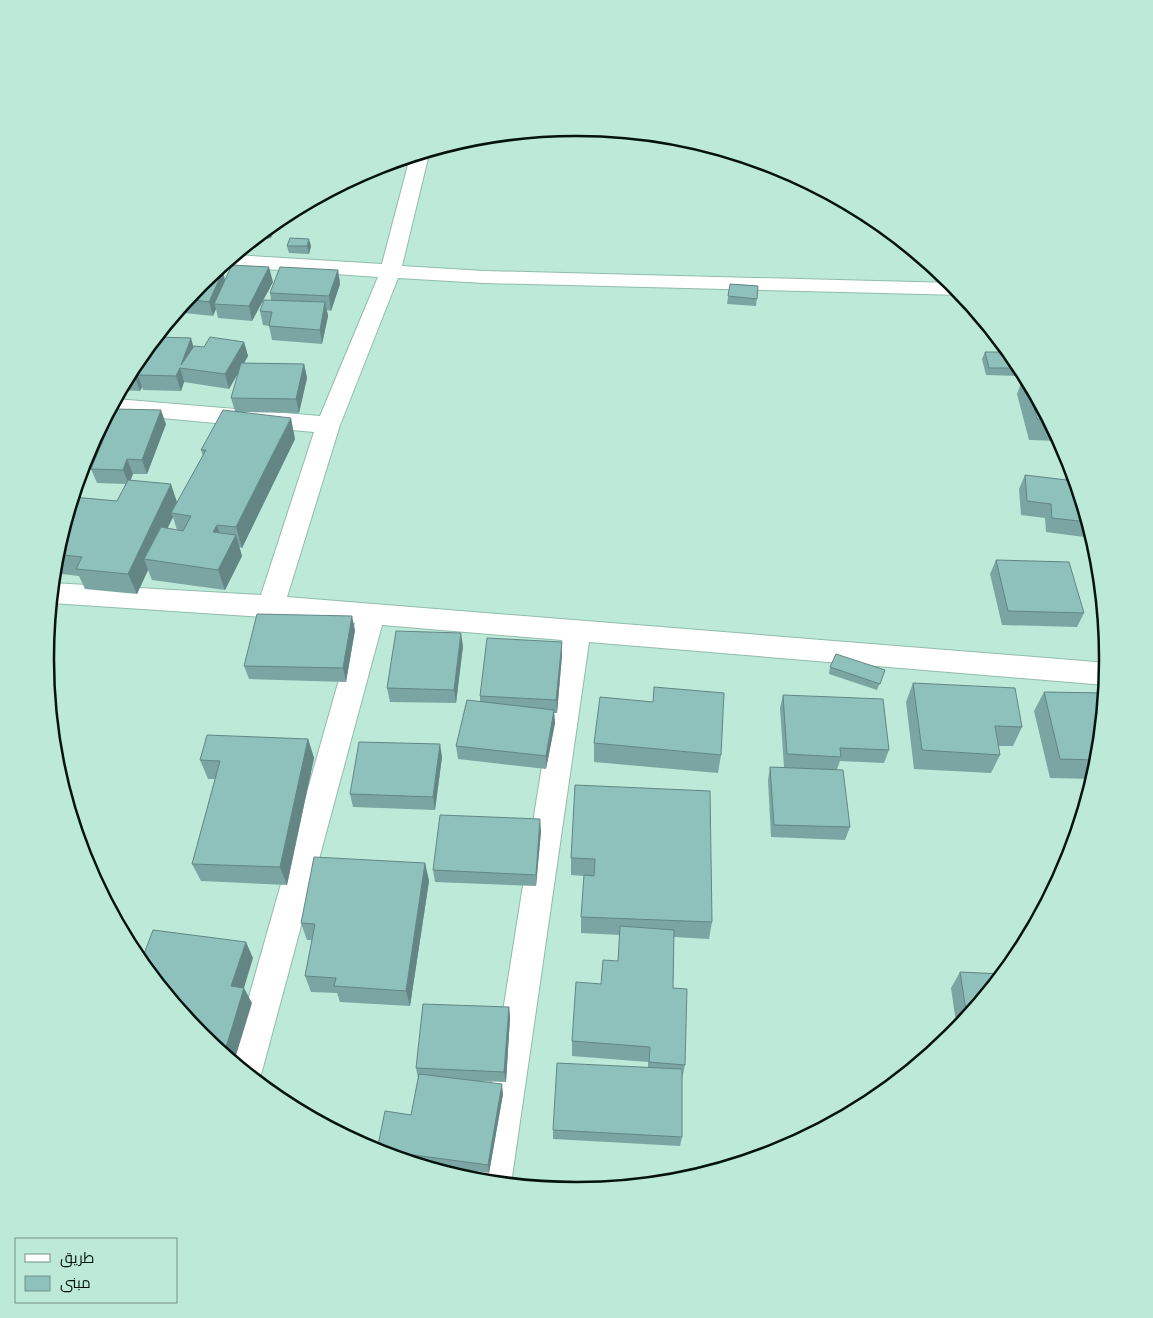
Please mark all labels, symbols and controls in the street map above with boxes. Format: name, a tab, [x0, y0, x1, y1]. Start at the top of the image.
legend	[15, 1238, 178, 1303]
text: طريق	[60, 1248, 94, 1268]
text: مبنى	[60, 1273, 91, 1293]

